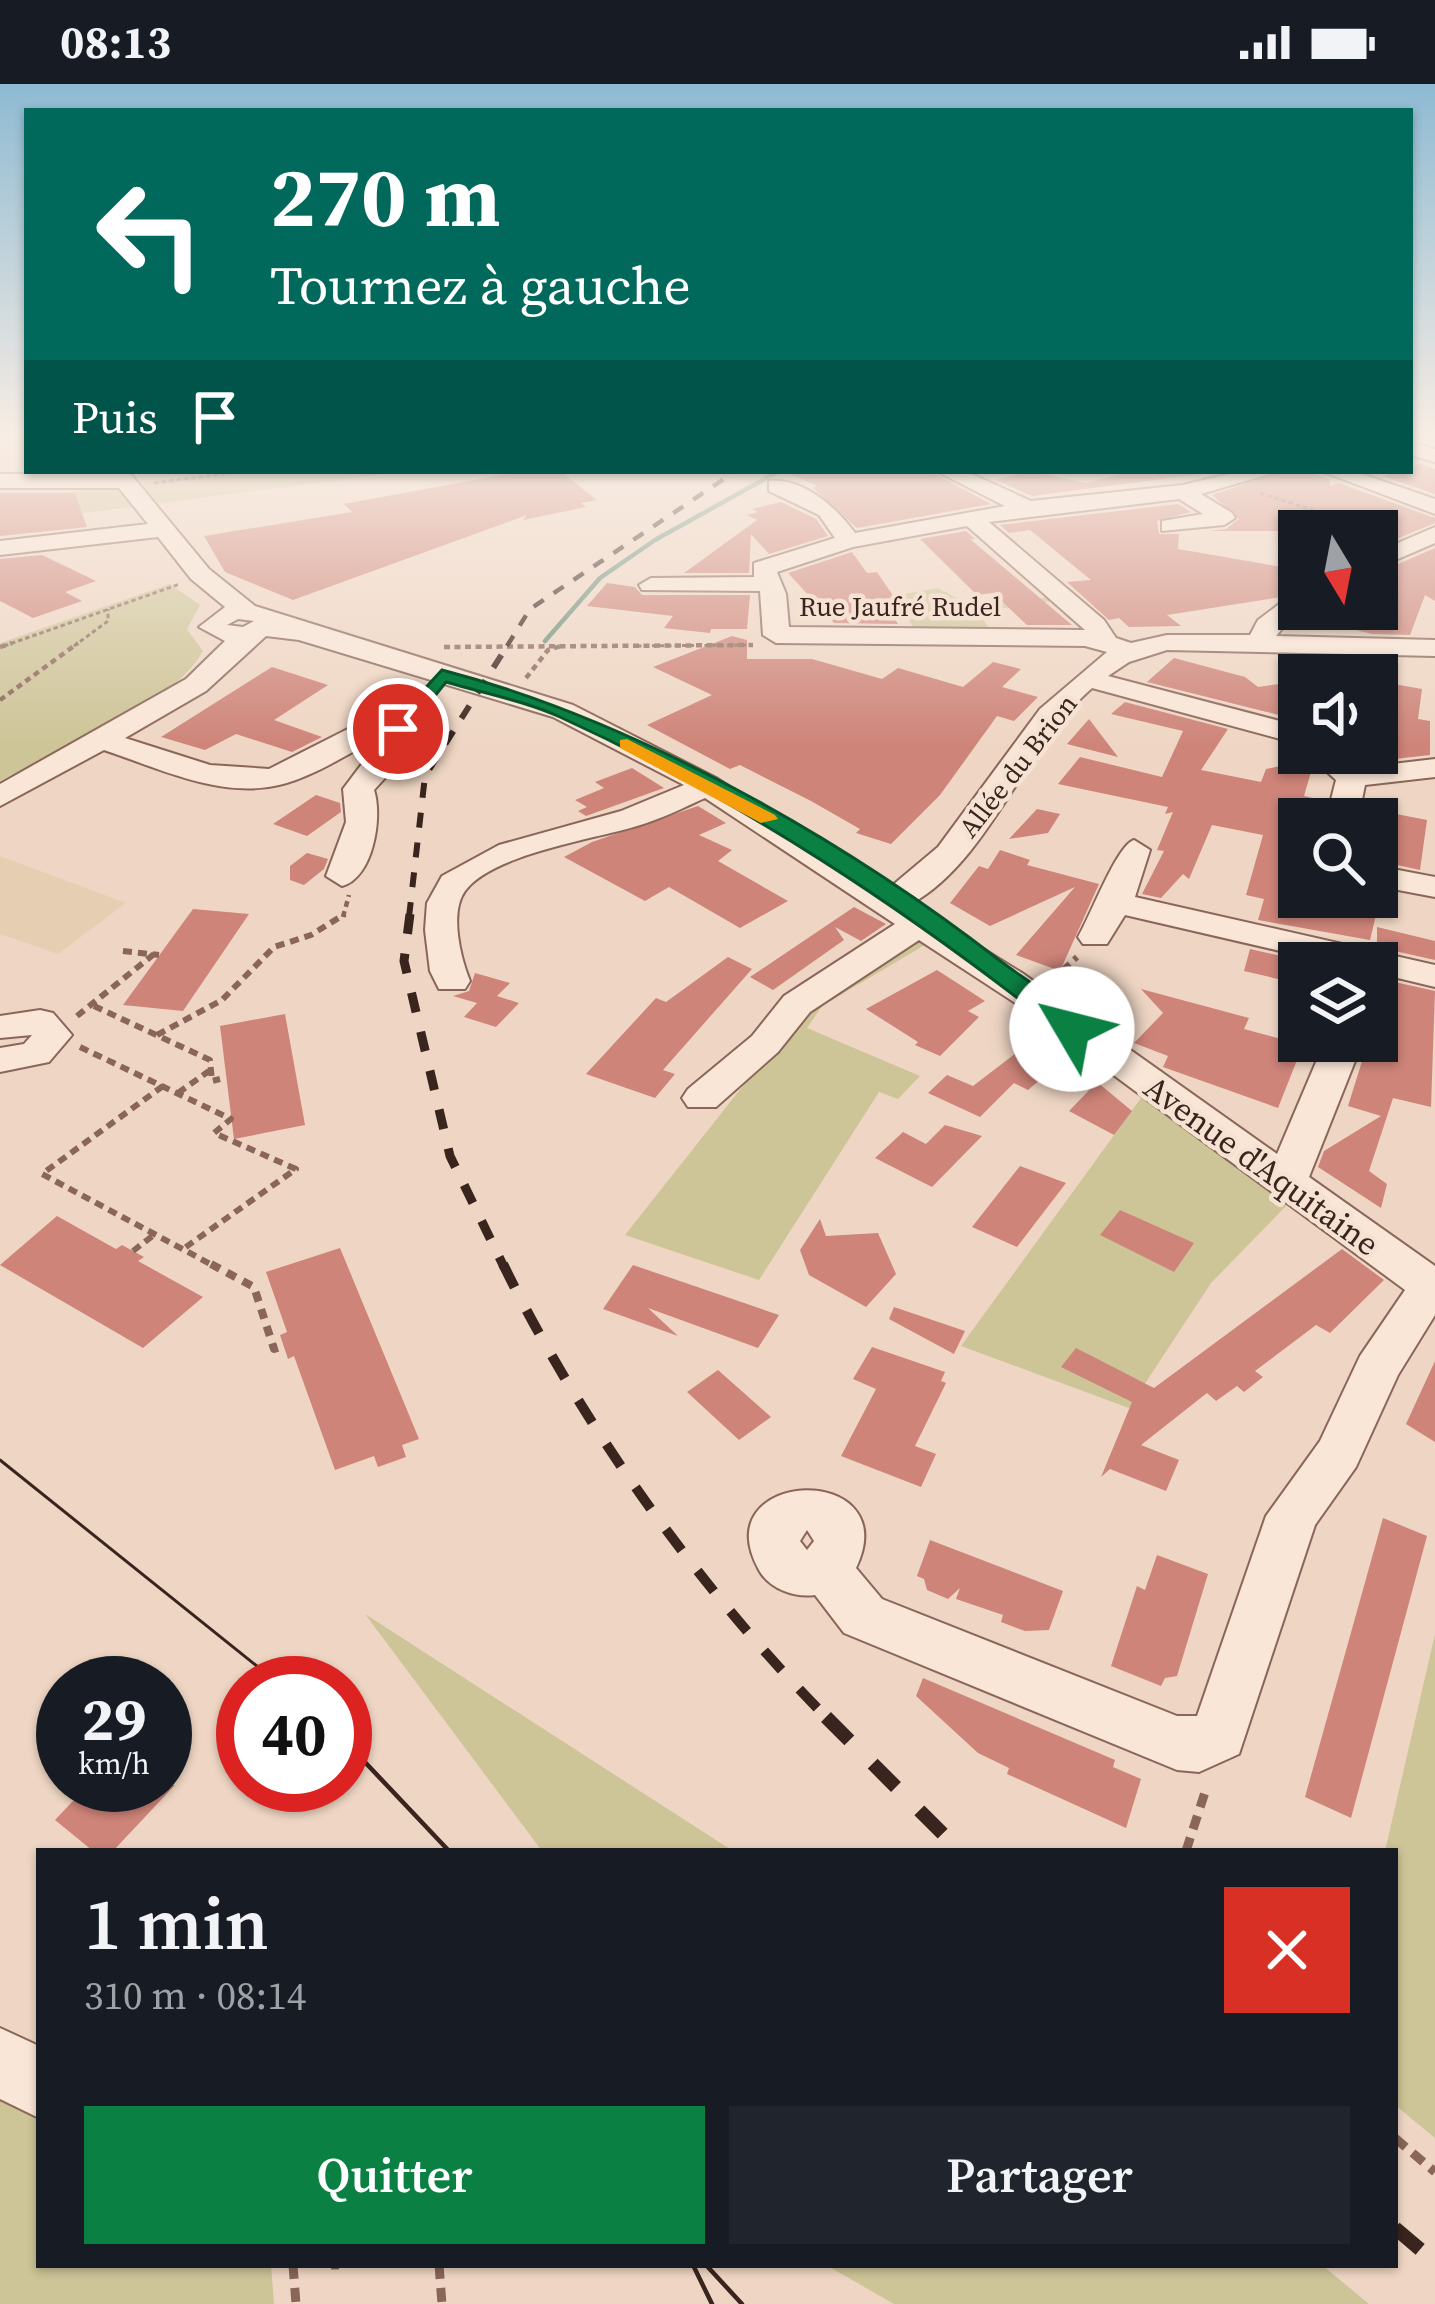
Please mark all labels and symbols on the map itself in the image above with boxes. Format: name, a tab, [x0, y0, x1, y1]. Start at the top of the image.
north arrow	[1278, 510, 1398, 630]
street label: Rue Jaufré Rudel	[799, 588, 1001, 625]
pin	[347, 678, 449, 780]
street label: Allée du Brion	[950, 686, 1085, 845]
position arrow	[1009, 966, 1135, 1092]
street label: Avenue d'Aquitaine	[1135, 1065, 1388, 1266]
speed limit sign: 40	[216, 1656, 372, 1812]

